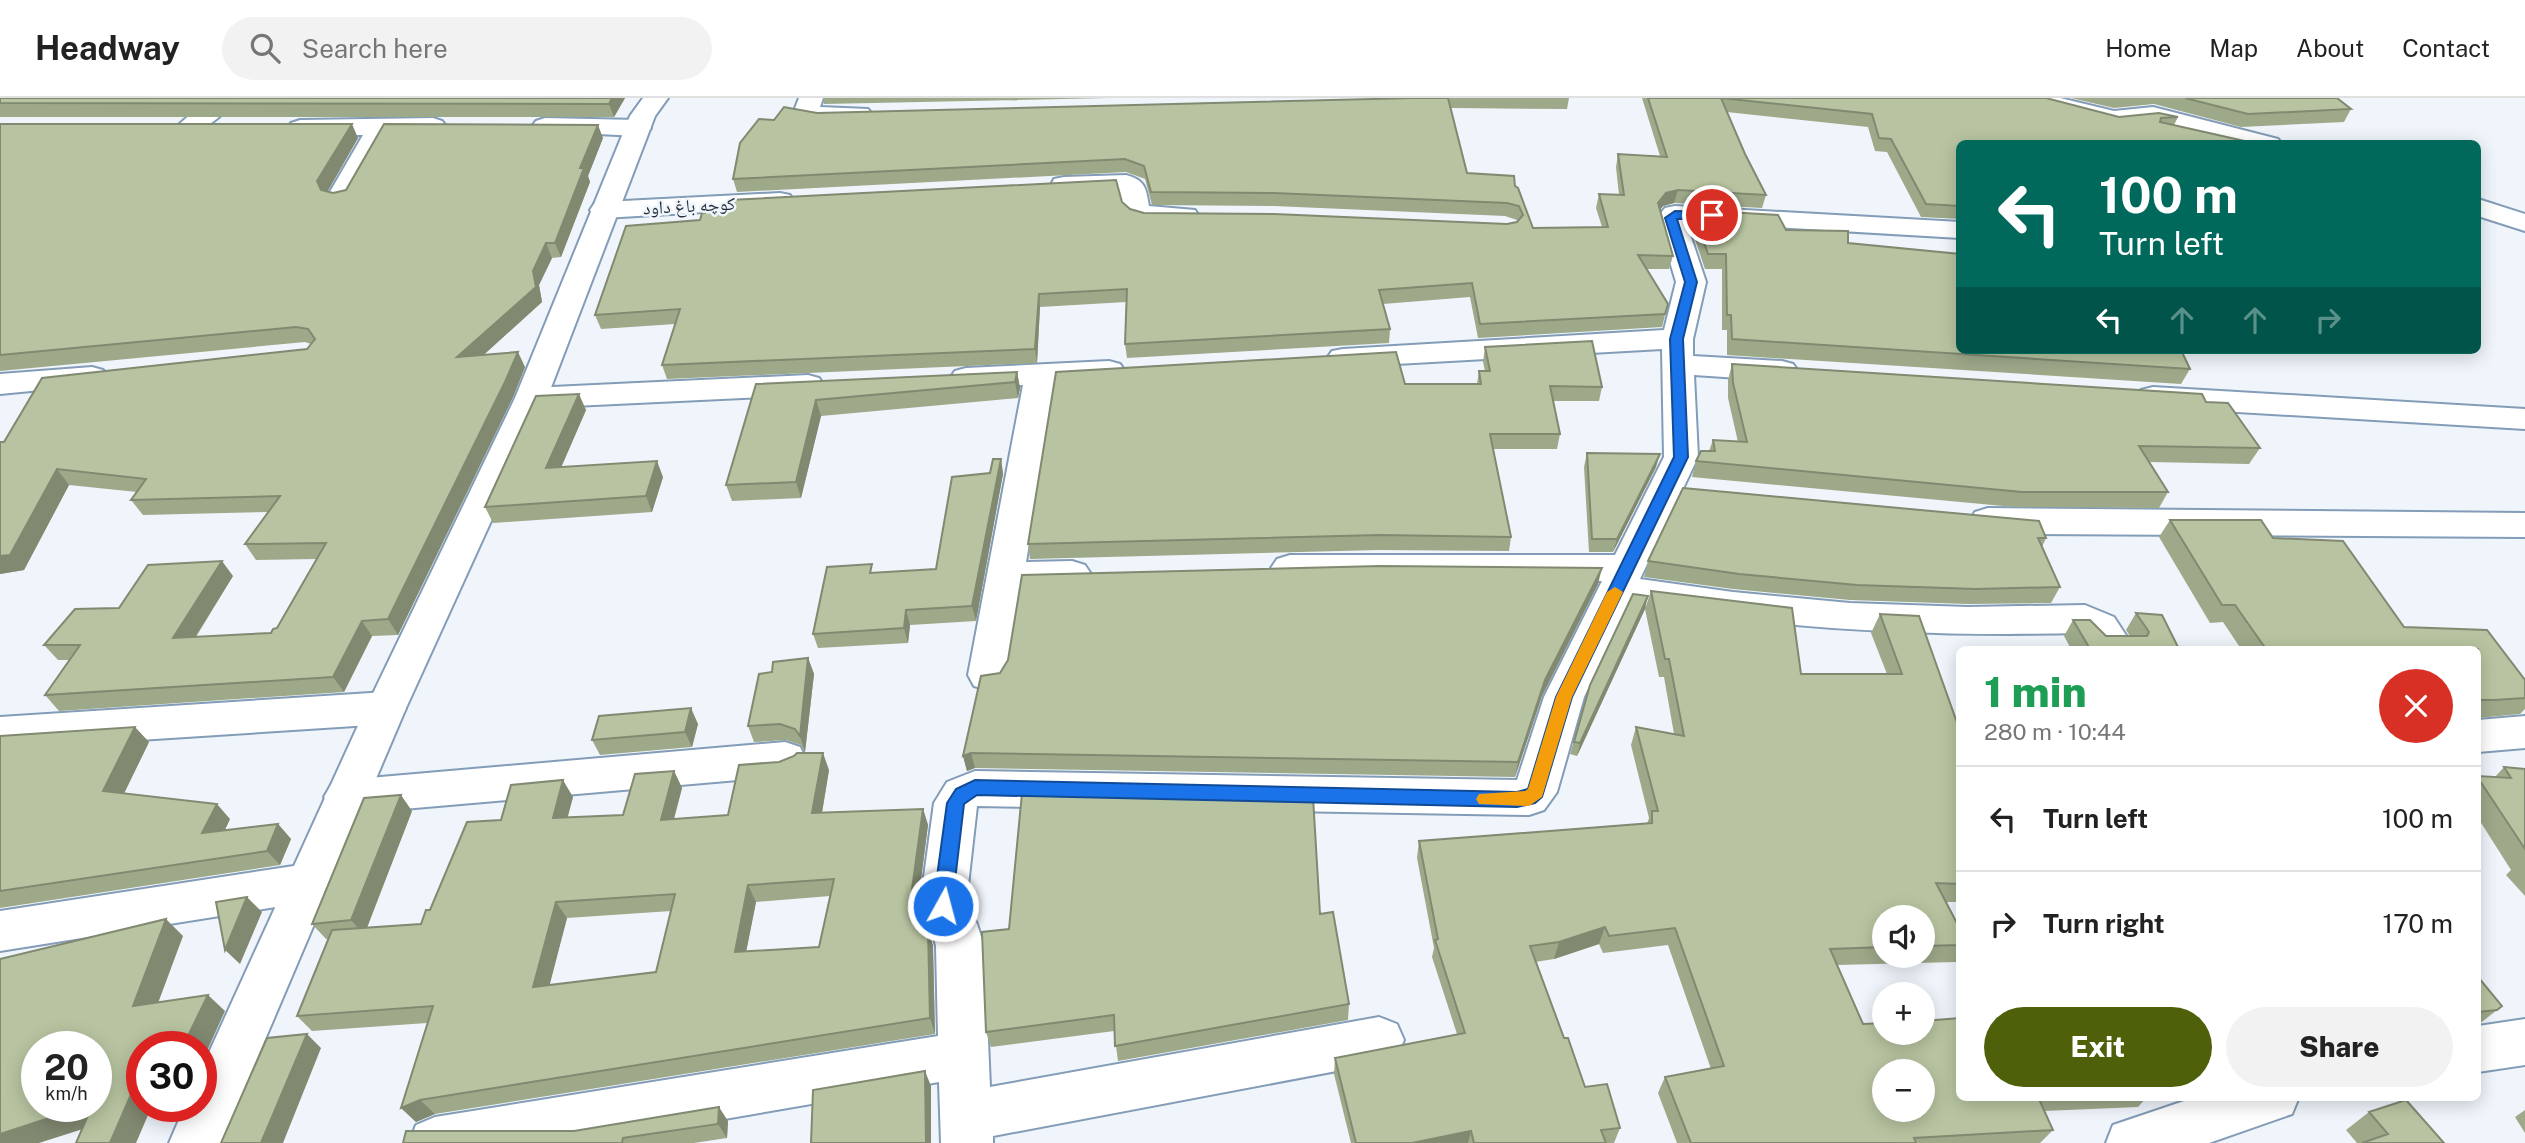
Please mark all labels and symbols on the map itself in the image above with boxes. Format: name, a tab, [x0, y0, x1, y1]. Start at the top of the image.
pin	[1682, 185, 1742, 245]
street label: کوچه باغ داود	[642, 193, 736, 219]
position arrow	[906, 869, 980, 943]
speed limit sign: 30	[126, 1031, 217, 1122]

